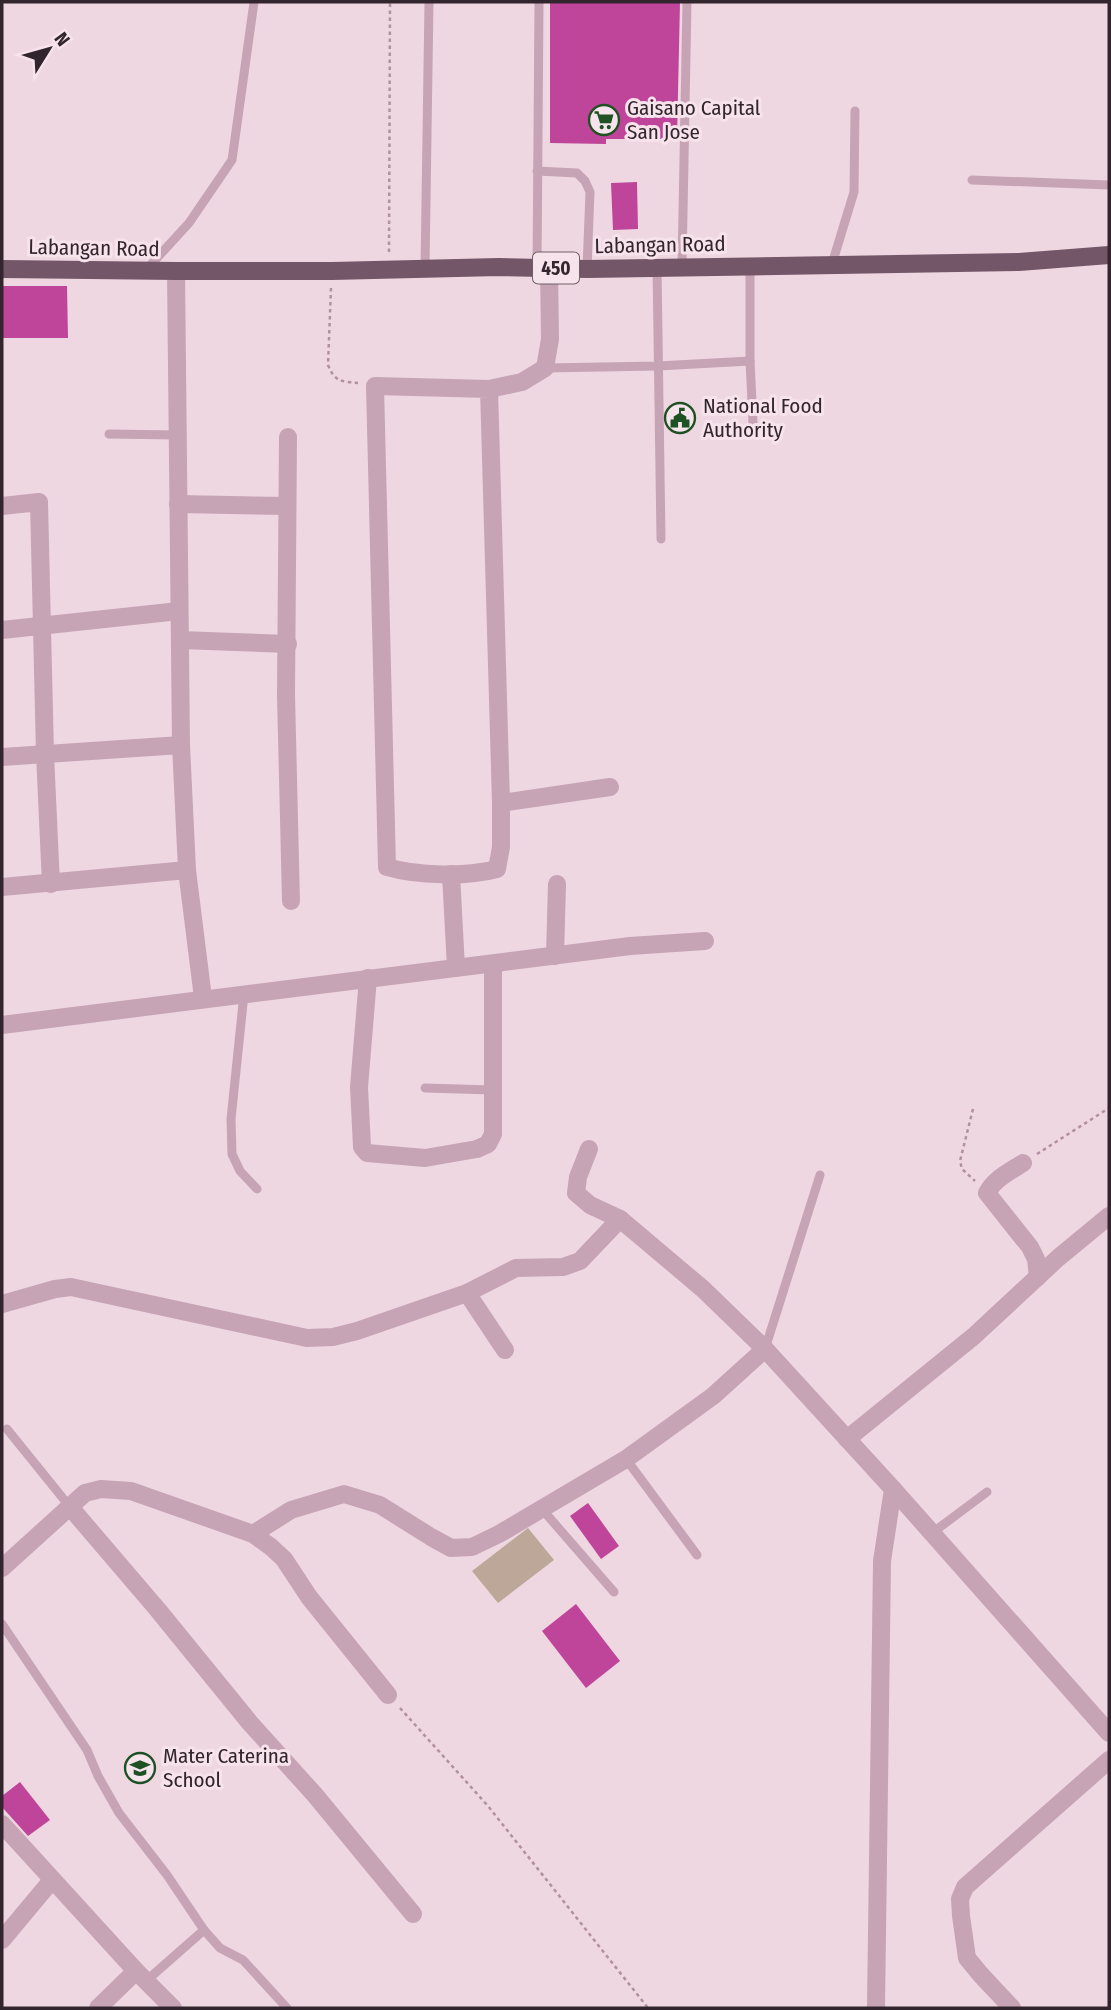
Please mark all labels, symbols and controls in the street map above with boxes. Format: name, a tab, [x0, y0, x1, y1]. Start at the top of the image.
north arrow	[14, 14, 84, 84]
text: N	[50, 28, 75, 51]
place label: Gaisano Capital San Jose	[627, 95, 761, 145]
supermarket icon: Gaisano Capital San Jose	[587, 103, 621, 137]
street label: Labangan Road	[594, 231, 726, 259]
street label: Labangan Road	[28, 234, 160, 262]
road number: 450	[533, 252, 579, 284]
place label: National Food Authority	[703, 393, 823, 443]
public building icon: National Food Authority	[663, 401, 697, 435]
place label: Mater Caterina School	[163, 1743, 289, 1793]
school or university icon: Mater Caterina School	[123, 1751, 157, 1785]

